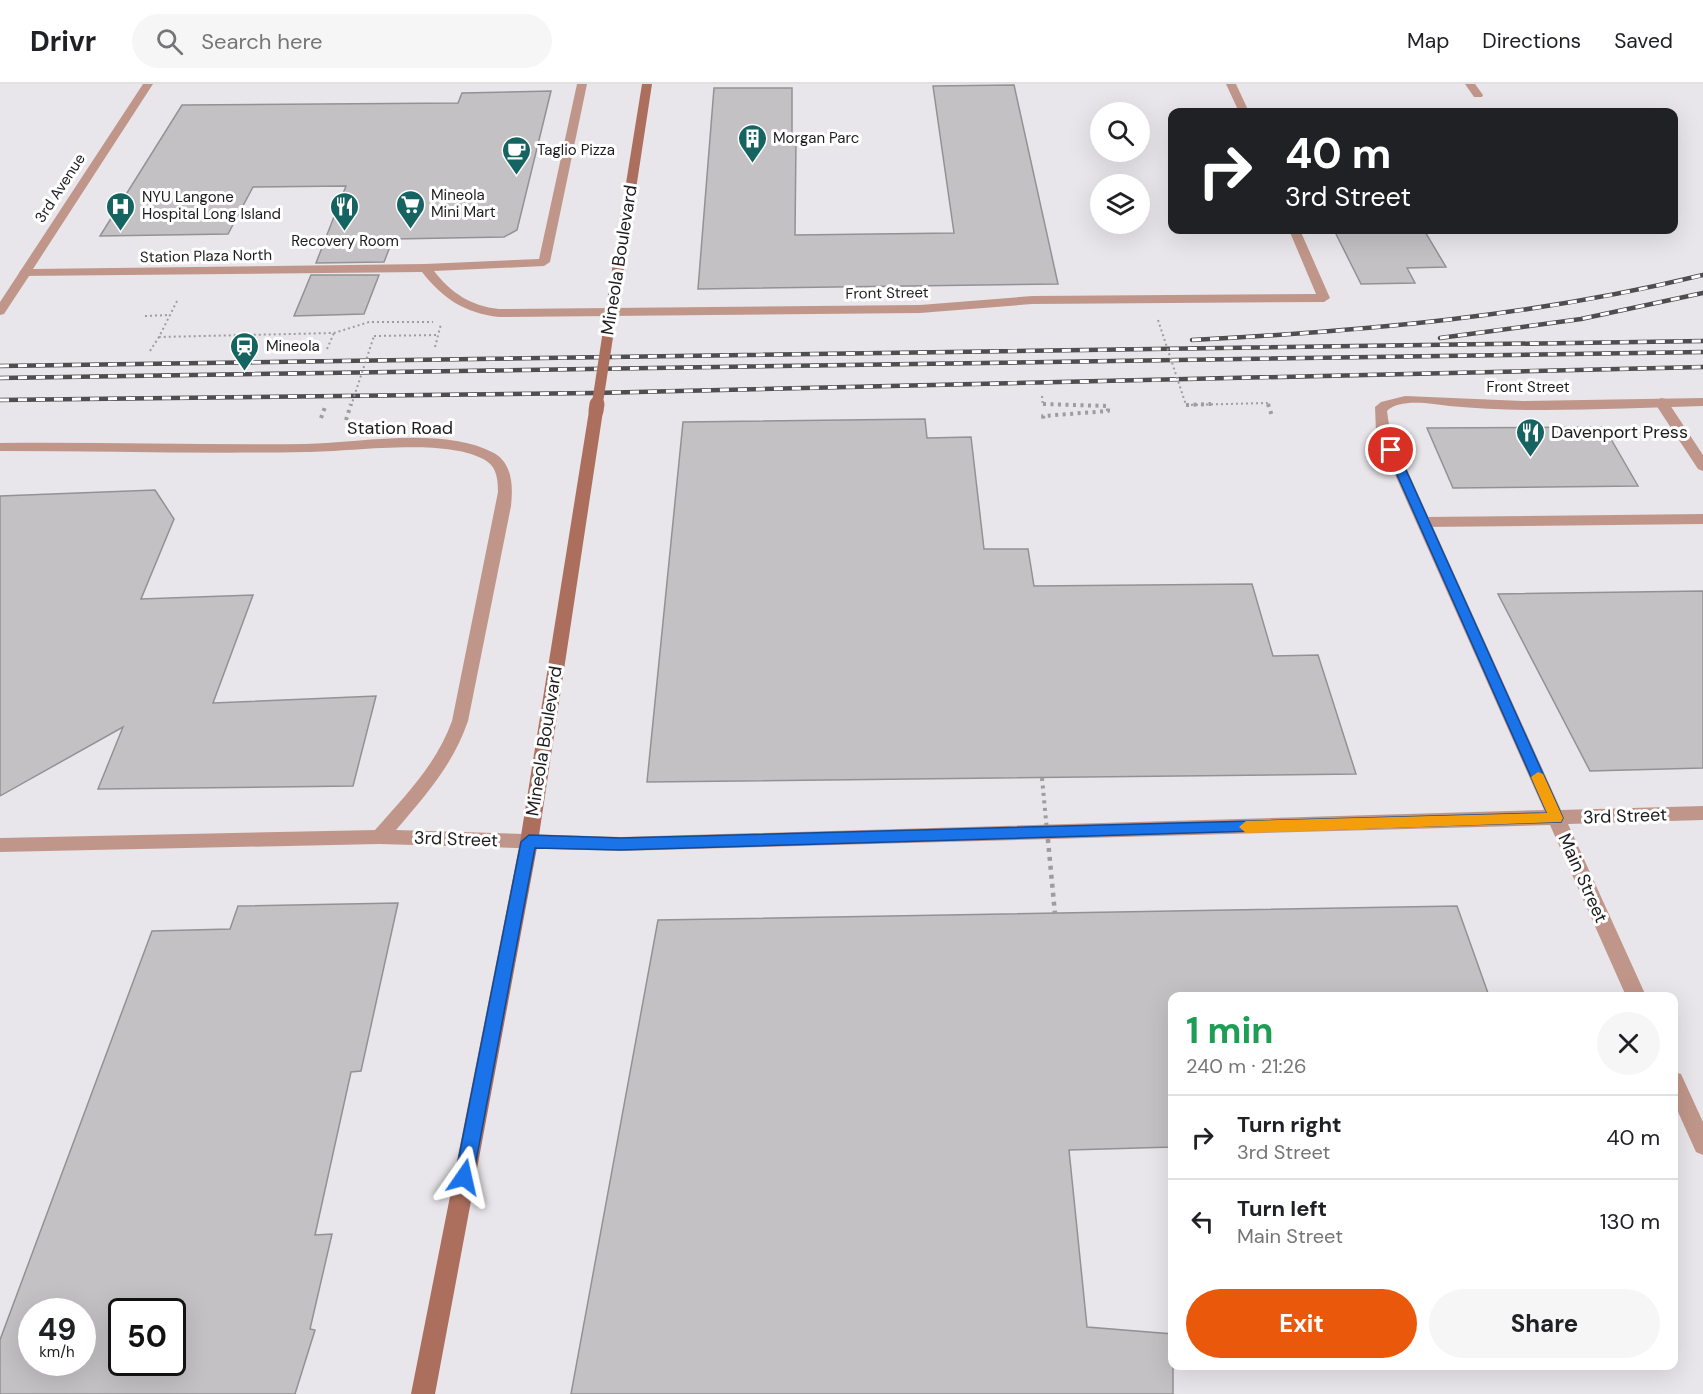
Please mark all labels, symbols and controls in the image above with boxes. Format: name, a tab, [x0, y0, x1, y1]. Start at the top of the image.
search box	[132, 14, 552, 68]
text: Drivr	[30, 23, 96, 60]
icon: search	[153, 25, 186, 58]
text: Search here	[201, 27, 323, 56]
text: Map	[1407, 27, 1449, 55]
text: Directions	[1482, 27, 1581, 55]
text: Saved	[1614, 27, 1673, 55]
map controls	[1090, 102, 1150, 234]
button: search	[1090, 102, 1150, 162]
building icon: Morgan Parc	[736, 122, 768, 164]
text: 40 m	[1285, 126, 1391, 181]
place label: Morgan Parc	[773, 128, 859, 148]
icon: right	[1186, 132, 1264, 210]
cafe icon: Taglio Pizza	[500, 134, 532, 176]
place label: Taglio Pizza	[537, 140, 615, 160]
street label: 3rd Avenue	[30, 150, 90, 226]
button: layers	[1090, 174, 1150, 234]
text: 3rd Street	[1285, 179, 1411, 214]
street label: Mineola Boulevard	[595, 183, 643, 337]
place label: Mineola Mini Mart	[431, 185, 496, 222]
place label: NYU Langone Hospital Long Island	[142, 187, 281, 224]
supermarket icon: Mineola Mini Mart	[394, 188, 426, 230]
hospital icon: NYU Langone Hospital Long Island	[105, 190, 137, 232]
restaurant icon: Recovery Room	[329, 190, 361, 232]
place label: Recovery Room	[291, 231, 399, 251]
street label: Station Plaza North	[140, 245, 272, 267]
street label: Front Street	[845, 282, 929, 304]
station icon: Mineola	[229, 330, 261, 372]
place label: Mineola	[266, 336, 320, 356]
street label: Front Street	[1486, 377, 1570, 397]
street label: Station Road	[347, 416, 453, 440]
restaurant icon: Davenport Press	[1514, 416, 1546, 458]
place label: Davenport Press	[1551, 420, 1688, 444]
pin	[1365, 424, 1416, 475]
icon: arrive	[1374, 433, 1407, 466]
street label: Mineola Boulevard	[520, 664, 568, 818]
street label: 3rd Street	[1583, 803, 1667, 829]
street label: 3rd Street	[414, 826, 498, 852]
street label: Main Street	[1553, 830, 1613, 926]
text: 1 min	[1186, 1007, 1274, 1054]
button: close	[1597, 1012, 1660, 1075]
text: 240 m · 21:26	[1186, 1053, 1307, 1079]
text: Turn right	[1237, 1110, 1342, 1139]
icon: right	[1186, 1121, 1219, 1154]
text: 40 m	[1606, 1123, 1660, 1152]
text: 3rd Street	[1237, 1139, 1330, 1165]
position arrow	[432, 1145, 496, 1209]
text: Turn left	[1237, 1194, 1327, 1223]
icon: left	[1186, 1205, 1219, 1238]
text: 130 m	[1600, 1207, 1660, 1236]
text: Main Street	[1237, 1223, 1343, 1249]
button: Exit	[1186, 1289, 1417, 1358]
button: Share	[1429, 1289, 1660, 1358]
speed limit sign: 50	[108, 1298, 186, 1376]
text: 49	[38, 1310, 76, 1349]
text: km/h	[39, 1342, 75, 1362]

